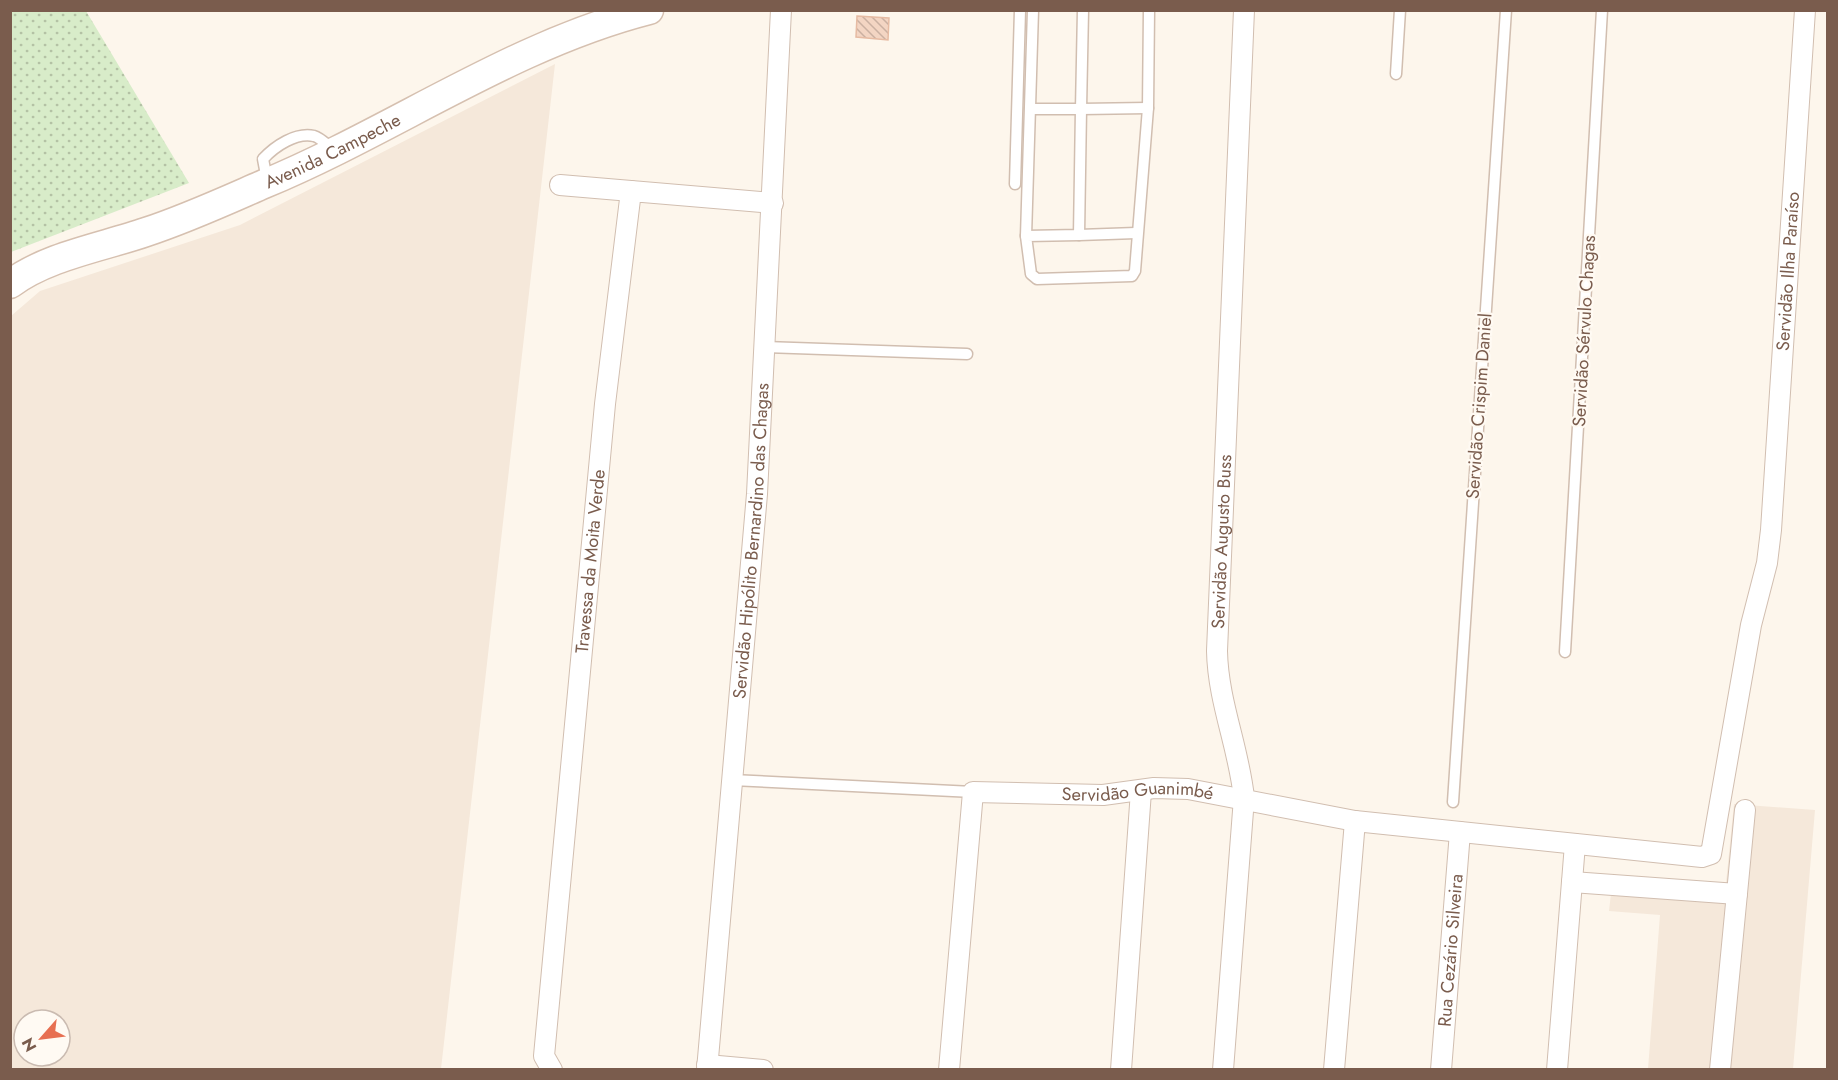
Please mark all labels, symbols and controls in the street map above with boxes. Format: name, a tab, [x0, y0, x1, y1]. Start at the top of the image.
street label: Avenida Campeche	[261, 107, 405, 195]
street label: Servidão Ilha Paraíso	[1770, 191, 1806, 352]
street label: Servidão Sérvulo Chagas	[1566, 235, 1602, 427]
street label: Servidão Crispim Daniel	[1460, 312, 1498, 500]
street label: Servidão Hipólito Bernardino das Chagas	[726, 382, 775, 700]
street label: Servidão Augusto Buss	[1205, 454, 1238, 629]
street label: Travessa da Moita Verde	[569, 468, 612, 654]
street label: Servidão Guanimbé	[1061, 775, 1216, 808]
street label: Rua Cezário Silveira	[1431, 873, 1470, 1028]
north arrow	[12, 1008, 72, 1068]
text: N	[16, 1034, 42, 1056]

